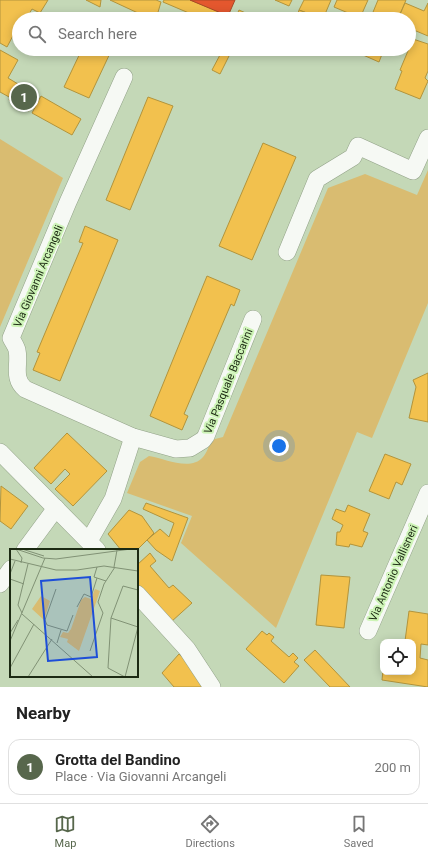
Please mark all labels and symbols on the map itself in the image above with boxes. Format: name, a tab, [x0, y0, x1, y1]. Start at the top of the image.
pin: 1	[11, 82, 37, 112]
street label: Via Giovanni Arcangeli	[11, 223, 66, 329]
street label: Via Pasquale Baccarini	[201, 327, 255, 436]
your location	[269, 436, 289, 456]
street label: Via Antonio Vallisneri	[366, 523, 421, 623]
inset map	[10, 549, 138, 677]

